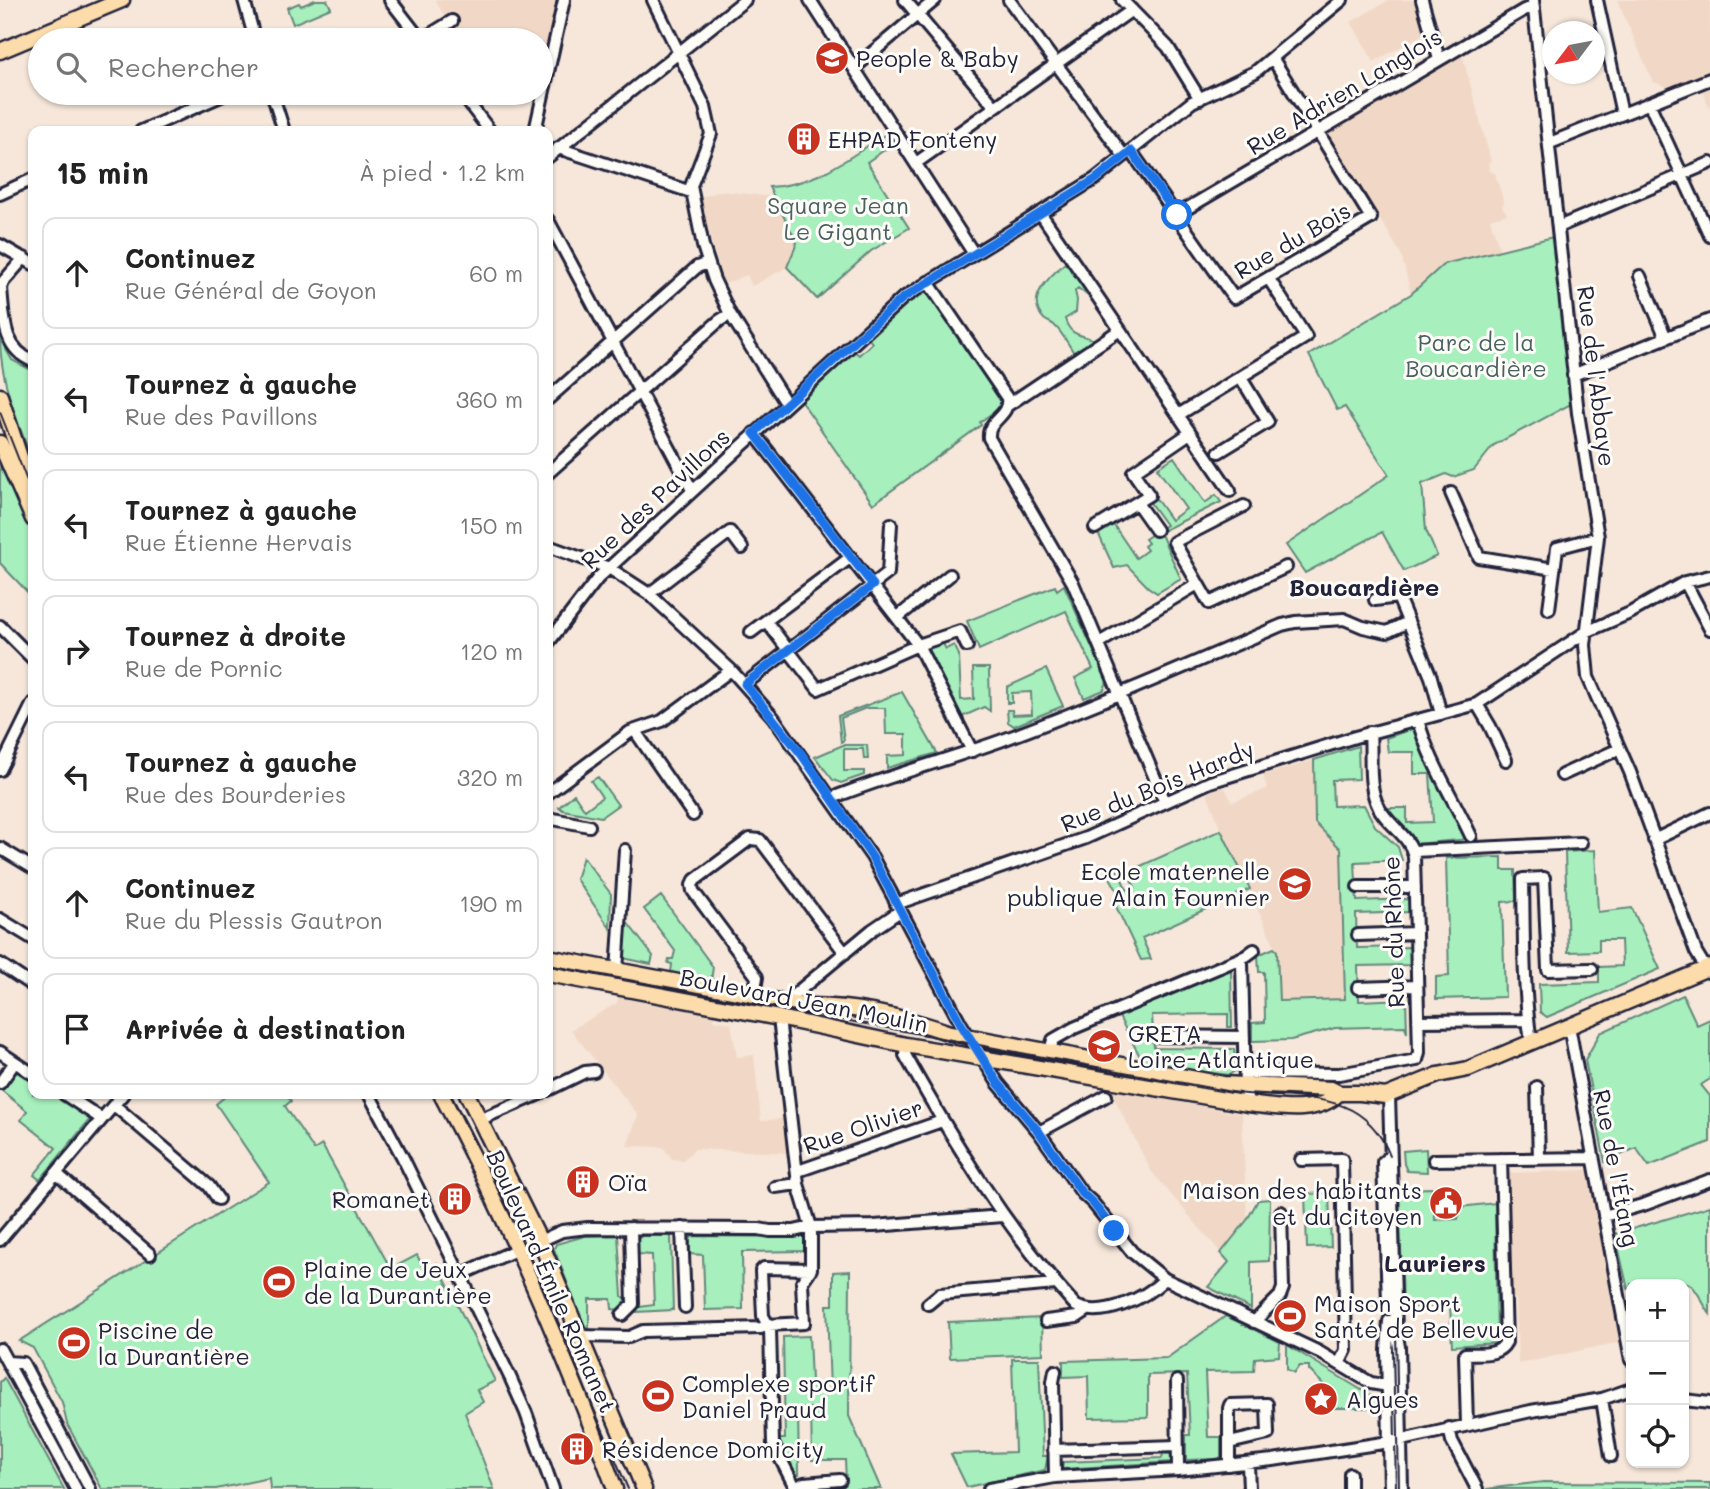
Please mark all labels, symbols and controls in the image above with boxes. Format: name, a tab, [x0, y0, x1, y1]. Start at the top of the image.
street label: Rue Adrien Langlois	[1241, 21, 1447, 161]
north arrow	[1542, 21, 1605, 84]
search box	[28, 28, 553, 105]
school or university icon: People & Baby	[813, 39, 851, 77]
place label: People & Baby	[856, 43, 1019, 73]
icon: search	[52, 48, 90, 86]
text: Rechercher	[108, 50, 259, 84]
building icon: EHPAD Fonteny	[785, 120, 823, 158]
place label: EHPAD Fonteny	[828, 124, 997, 154]
text: 15 min	[56, 152, 149, 192]
text: À pied · 1.2 km	[359, 157, 525, 187]
park label: Square Jean Le Gigant	[767, 190, 909, 246]
street label: Rue du Bois	[1228, 195, 1356, 285]
route start	[1161, 199, 1192, 230]
text: Continuez	[125, 241, 255, 275]
icon: ahead	[58, 254, 96, 292]
text: 60 m	[469, 258, 523, 288]
text: Rue Général de Goyon	[125, 275, 376, 305]
street label: Rue de l'Abbaye	[1571, 284, 1623, 468]
park label: Parc de la Boucardière	[1405, 327, 1547, 383]
text: Tournez à gauche	[125, 367, 357, 401]
icon: left	[58, 380, 96, 418]
text: 360 m	[456, 384, 523, 414]
text: Rue des Pavillons	[125, 401, 318, 431]
street label: Rue des Pavillons	[574, 421, 736, 575]
text: Tournez à gauche	[125, 493, 357, 527]
icon: left	[58, 506, 96, 544]
text: 150 m	[459, 510, 523, 540]
text: Rue Étienne Hervais	[125, 527, 352, 557]
district label: Boucardière	[1289, 571, 1439, 602]
text: Tournez à droite	[125, 619, 346, 653]
icon: right	[58, 632, 96, 670]
text: 120 m	[460, 636, 523, 666]
text: Rue de Pornic	[125, 653, 283, 683]
street label: Rue du Bois Hardy	[1056, 734, 1258, 838]
text: Tournez à gauche	[125, 745, 357, 779]
icon: left	[58, 758, 96, 796]
text: 320 m	[457, 762, 523, 792]
text: Rue des Bourderies	[125, 779, 346, 809]
place label: Ecole maternelle publique Alain Fournier	[1008, 856, 1270, 912]
street label: Rue du Rhône	[1375, 856, 1411, 1008]
school or university icon: Ecole maternelle publique Alain Fournier	[1276, 865, 1314, 903]
text: Continuez	[125, 871, 255, 905]
icon: ahead	[58, 884, 96, 922]
text: 190 m	[459, 888, 523, 918]
text: Rue du Plessis Gautron	[125, 905, 382, 935]
street label: Boulevard Jean Moulin	[677, 961, 931, 1039]
icon: arrive	[58, 1010, 96, 1048]
text: Arrivée à destination	[125, 1012, 405, 1046]
place label: GRETA Loire-Atlantique	[1128, 1018, 1314, 1074]
school or university icon: GRETA Loire-Atlantique	[1085, 1027, 1123, 1065]
street label: Rue de l'Étang	[1587, 1087, 1647, 1249]
street label: Rue Olivier	[799, 1091, 927, 1161]
street label: Boulevard Émile Romanet	[480, 1145, 624, 1417]
building icon: Oïa	[564, 1163, 602, 1201]
place label: Oïa	[608, 1167, 648, 1197]
place label: Maison des habitants et du citoyen	[1183, 1175, 1422, 1231]
building icon: Romanet	[436, 1180, 474, 1218]
place label: Romanet	[332, 1184, 430, 1214]
public building icon: Maison des habitants et du citoyen	[1427, 1184, 1465, 1222]
route end	[1098, 1215, 1129, 1246]
district label: Lauriers	[1384, 1247, 1486, 1278]
place label: Plaine de Jeux de la Durantière	[304, 1254, 492, 1310]
sports icon: Plaine de Jeux de la Durantière	[260, 1263, 298, 1301]
map controls	[1626, 1279, 1689, 1468]
button: +	[1626, 1279, 1689, 1342]
place label: Maison Sport Santé de Bellevue	[1314, 1288, 1515, 1344]
sports icon: Maison Sport Santé de Bellevue	[1271, 1297, 1309, 1335]
place label: Piscine de la Durantière	[98, 1315, 250, 1371]
sports icon: Piscine de la Durantière	[55, 1324, 93, 1362]
button: −	[1626, 1342, 1689, 1405]
place label: Complexe sportif Daniel Praud	[682, 1368, 876, 1424]
sports icon: Complexe sportif Daniel Praud	[639, 1377, 677, 1415]
place icon: Algues	[1302, 1380, 1340, 1418]
place label: Algues	[1346, 1384, 1419, 1414]
button: locate	[1626, 1405, 1689, 1468]
building icon: Résidence Domicity	[558, 1430, 596, 1468]
place label: Résidence Domicity	[602, 1434, 824, 1464]

